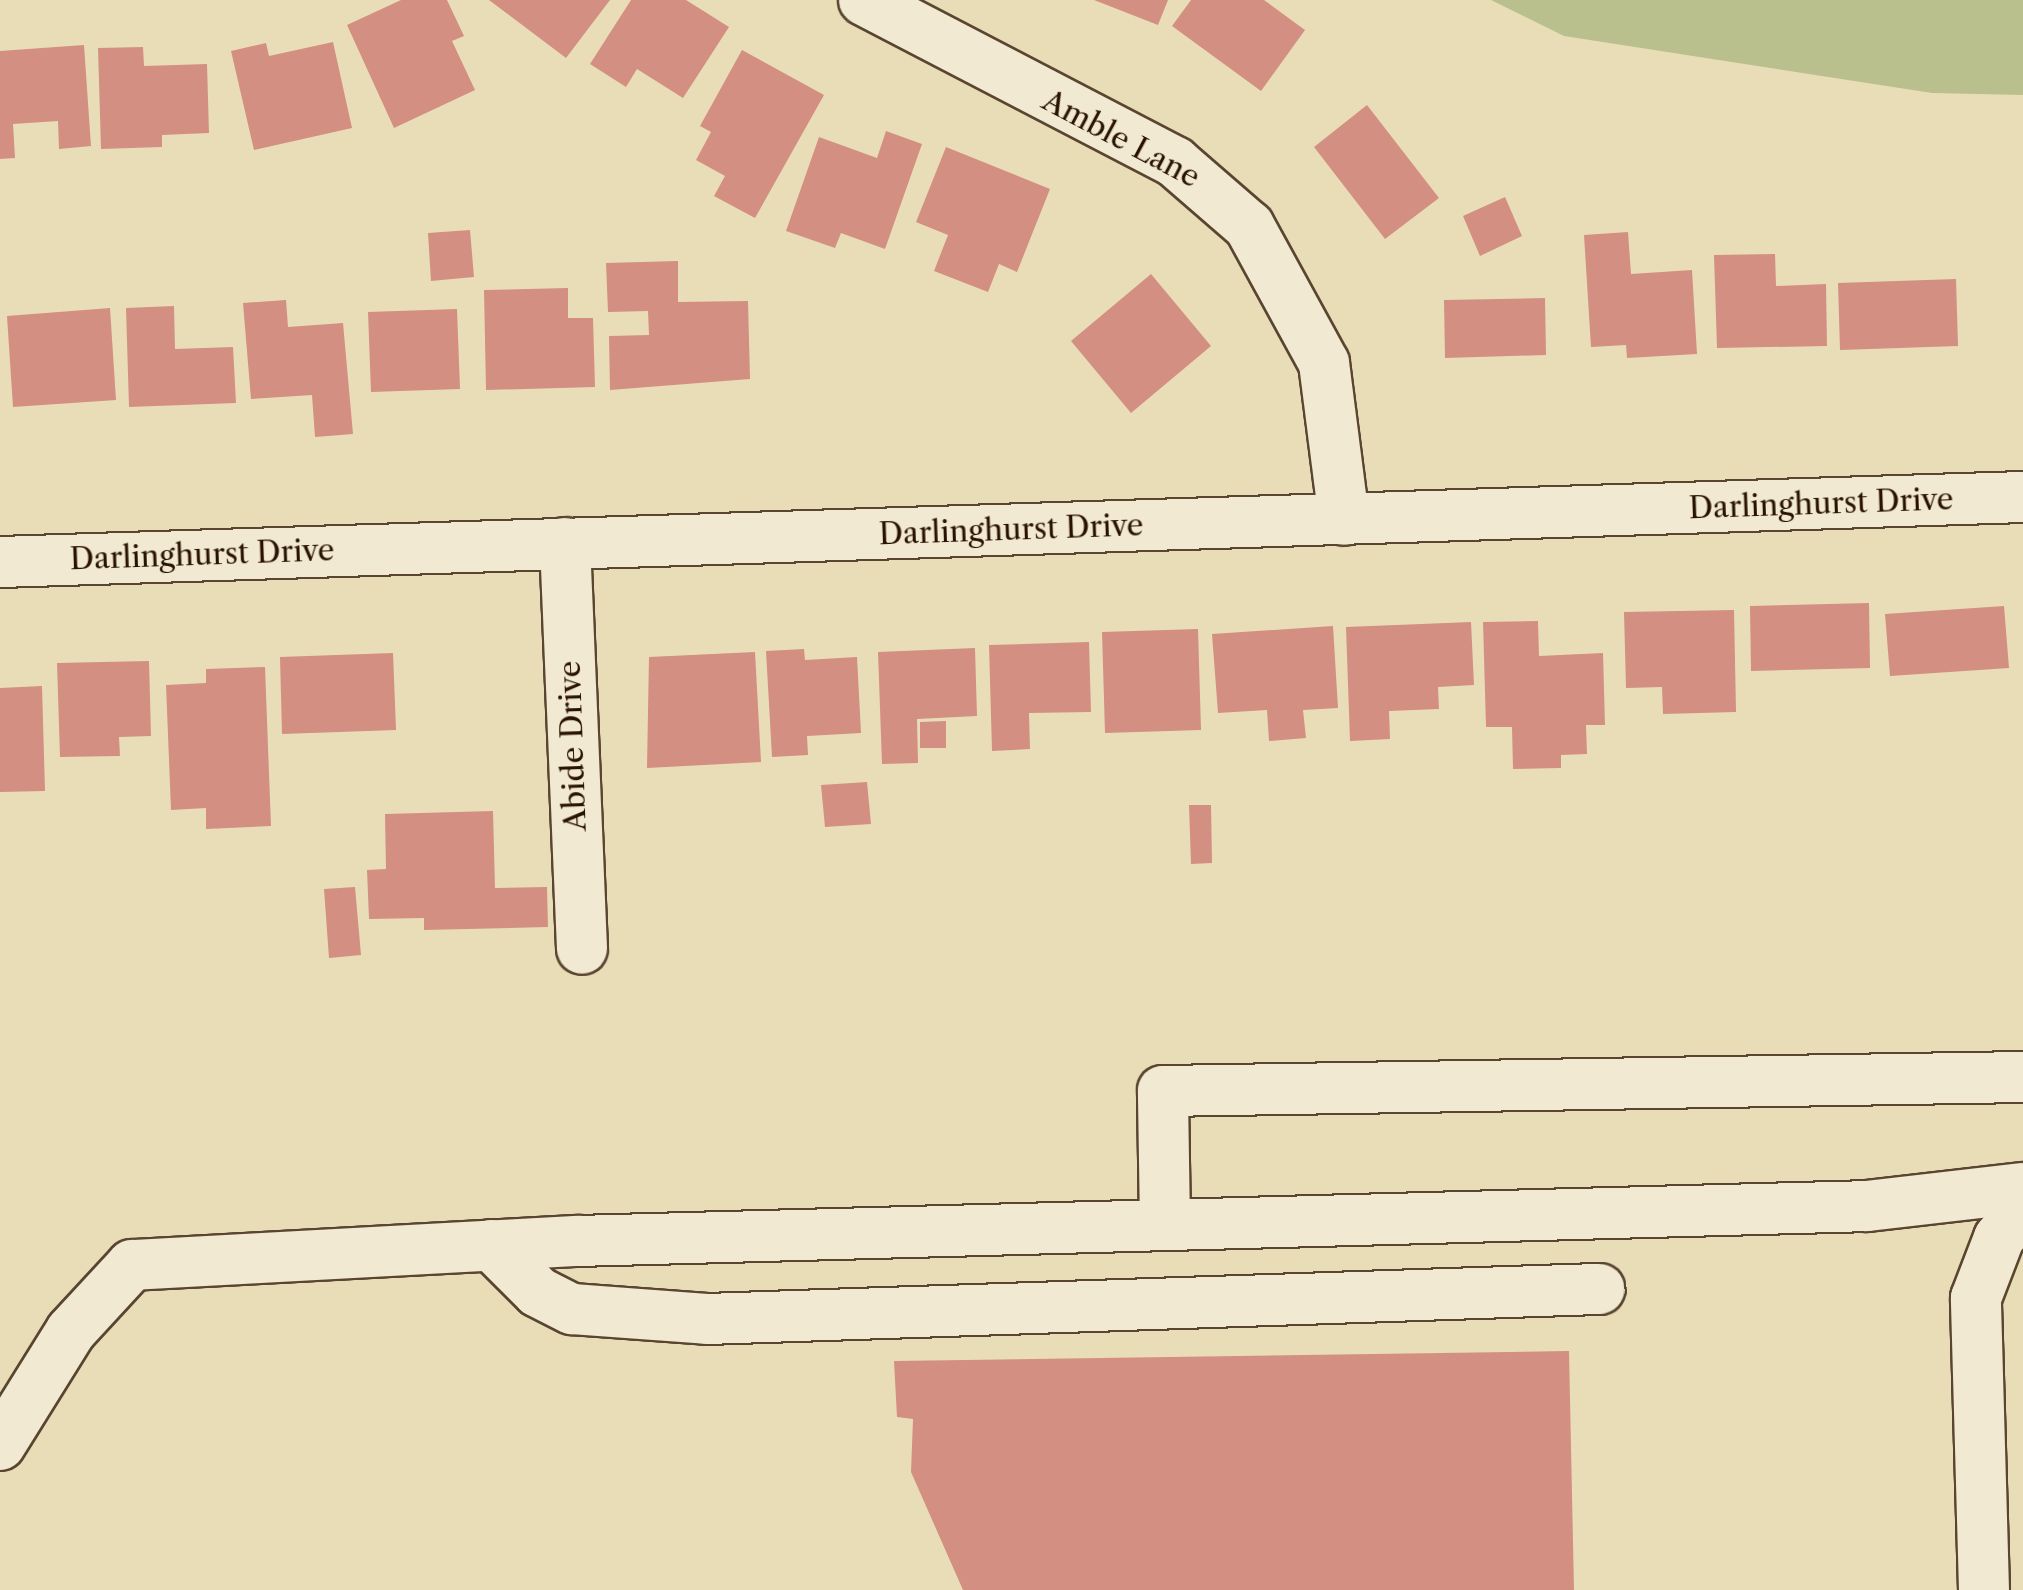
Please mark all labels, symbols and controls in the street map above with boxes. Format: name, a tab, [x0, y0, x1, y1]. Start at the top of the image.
street label: Amble Lane	[1036, 82, 1206, 196]
street label: Darlinghurst Drive	[1688, 481, 1954, 527]
street label: Darlinghurst Drive	[878, 507, 1144, 553]
street label: Darlinghurst Drive	[69, 532, 335, 578]
street label: Abide Drive	[552, 660, 594, 832]

